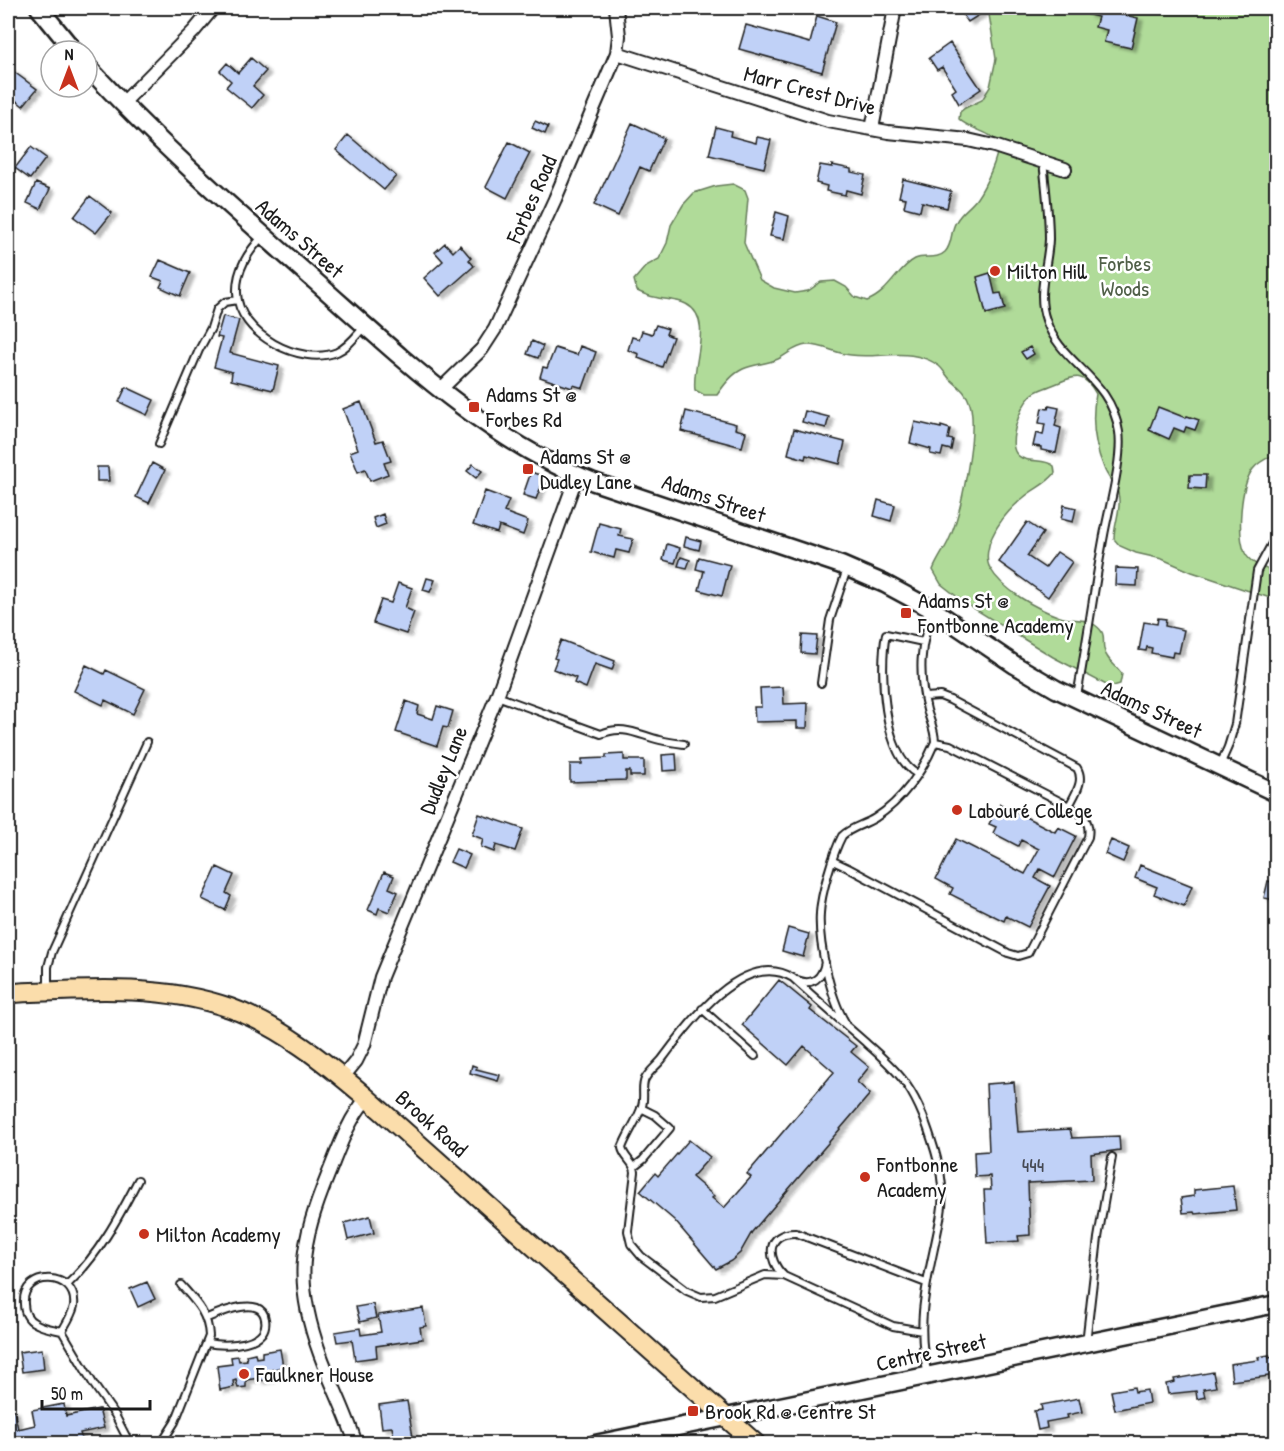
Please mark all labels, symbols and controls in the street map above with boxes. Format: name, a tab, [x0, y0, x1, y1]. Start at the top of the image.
north arrow	[39, 39, 99, 99]
text: N	[65, 43, 74, 65]
street label: Marr Crest Drive	[741, 58, 880, 122]
street label: Forbes Road	[498, 150, 564, 248]
street label: Adams Street	[250, 191, 351, 285]
park label: Forbes Woods	[1098, 248, 1151, 303]
place label: Milton Hill	[1007, 256, 1088, 286]
marker: Milton Hill	[988, 264, 1002, 278]
place label: Adams St @ Forbes Rd	[485, 379, 577, 434]
marker: Adams St @ Forbes Rd	[467, 400, 481, 414]
place label: Adams St @ Dudley Lane	[540, 441, 633, 496]
marker: Adams St @ Dudley Lane	[521, 462, 535, 476]
street label: Adams Street	[658, 466, 770, 530]
place label: Adams St @ Fontbonne Academy	[917, 585, 1074, 640]
marker: Adams St @ Fontbonne Academy	[899, 606, 913, 620]
street label: Adams Street	[1097, 673, 1208, 746]
street label: Dudley Lane	[412, 721, 474, 818]
place label: Labouré College	[969, 795, 1093, 825]
marker: Labouré College	[950, 803, 964, 817]
street label: Brook Road	[389, 1083, 475, 1164]
place label: Fontbonne Academy	[876, 1149, 958, 1204]
house number: 444	[1022, 1151, 1044, 1178]
marker: Fontbonne Academy	[858, 1170, 872, 1184]
place label: Milton Academy	[156, 1219, 281, 1249]
marker: Milton Academy	[137, 1227, 151, 1241]
street label: Centre Street	[873, 1326, 989, 1378]
place label: Faulkner House	[255, 1359, 374, 1389]
marker: Faulkner House	[237, 1367, 251, 1381]
scale bar	[42, 1373, 150, 1411]
text: 50 m	[51, 1381, 83, 1406]
place label: Brook Rd @ Centre St	[705, 1396, 876, 1426]
marker: Brook Rd @ Centre St	[686, 1404, 700, 1418]

